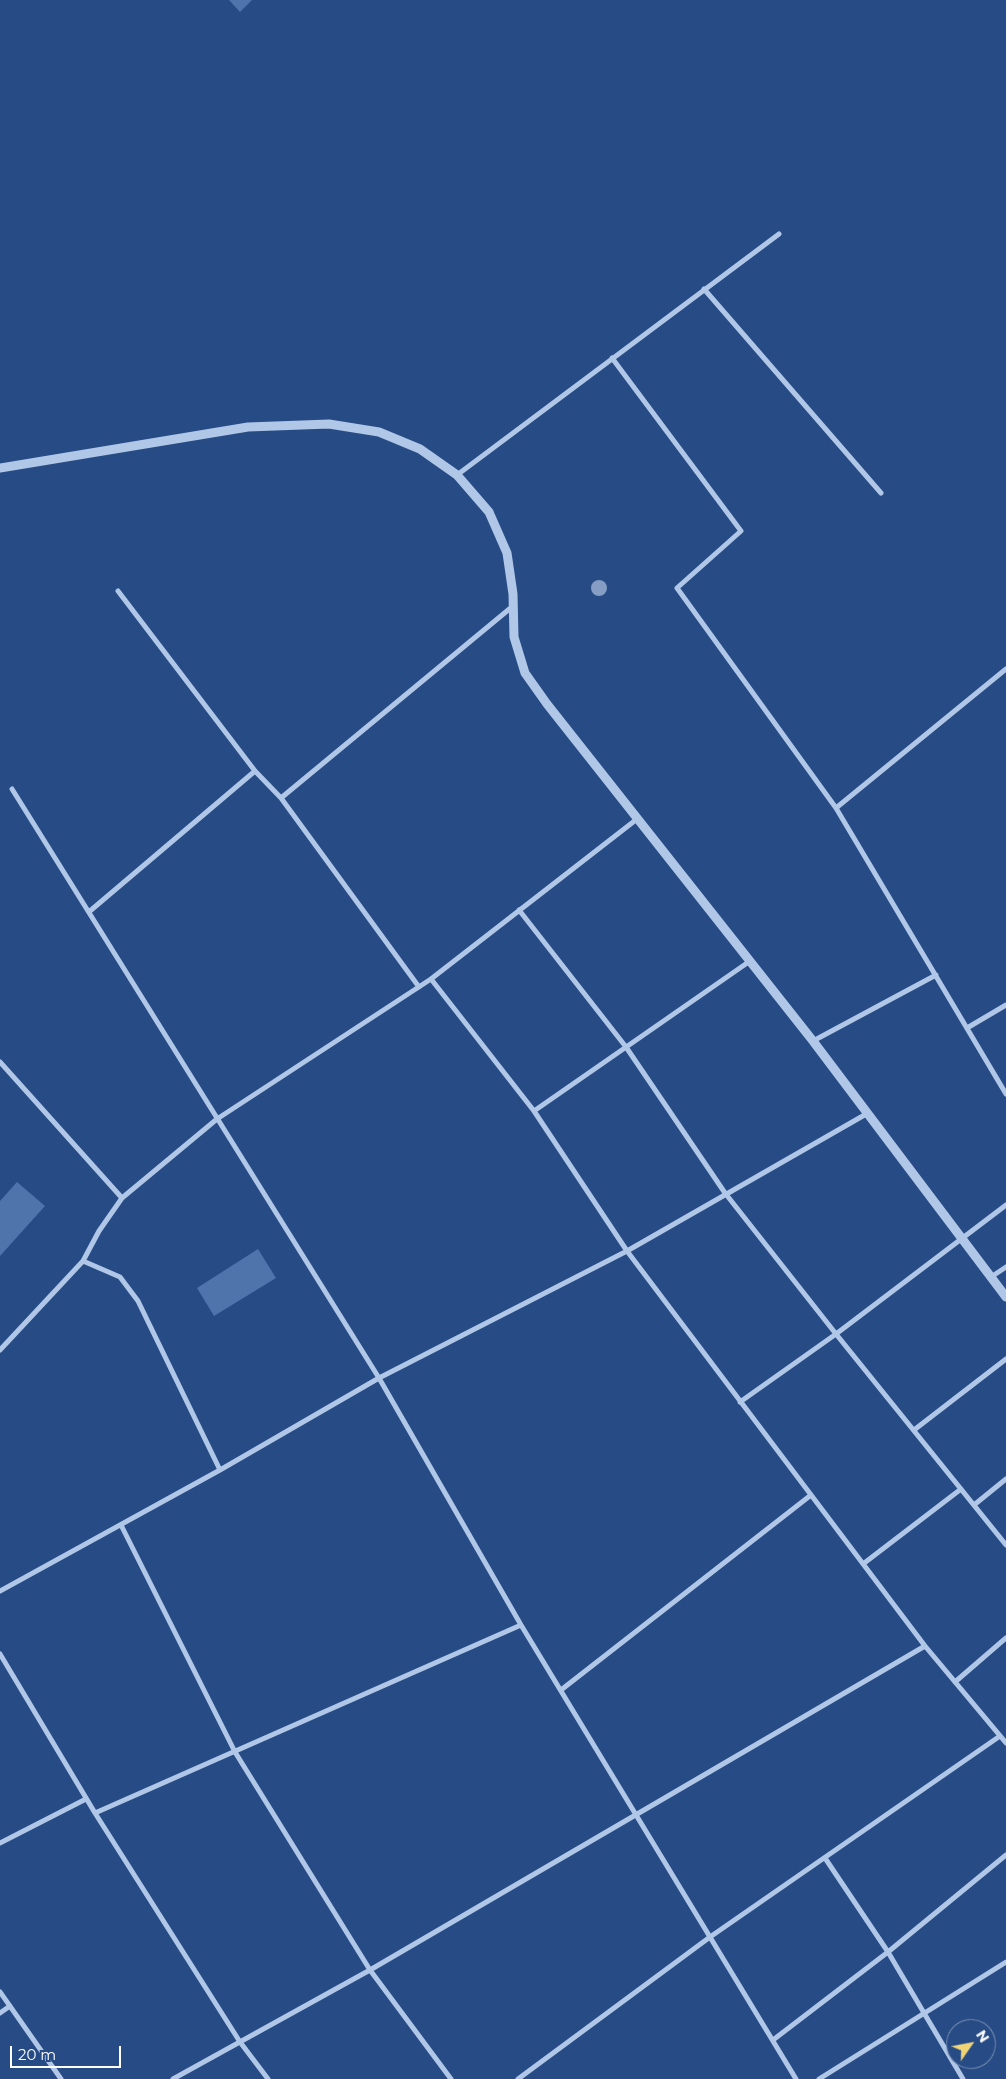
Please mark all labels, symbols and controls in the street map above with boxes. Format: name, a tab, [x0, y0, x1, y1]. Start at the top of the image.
north arrow	[946, 2019, 996, 2069]
text: N	[972, 2027, 993, 2046]
scale bar	[12, 2036, 124, 2068]
text: 20 m	[18, 2045, 56, 2064]

